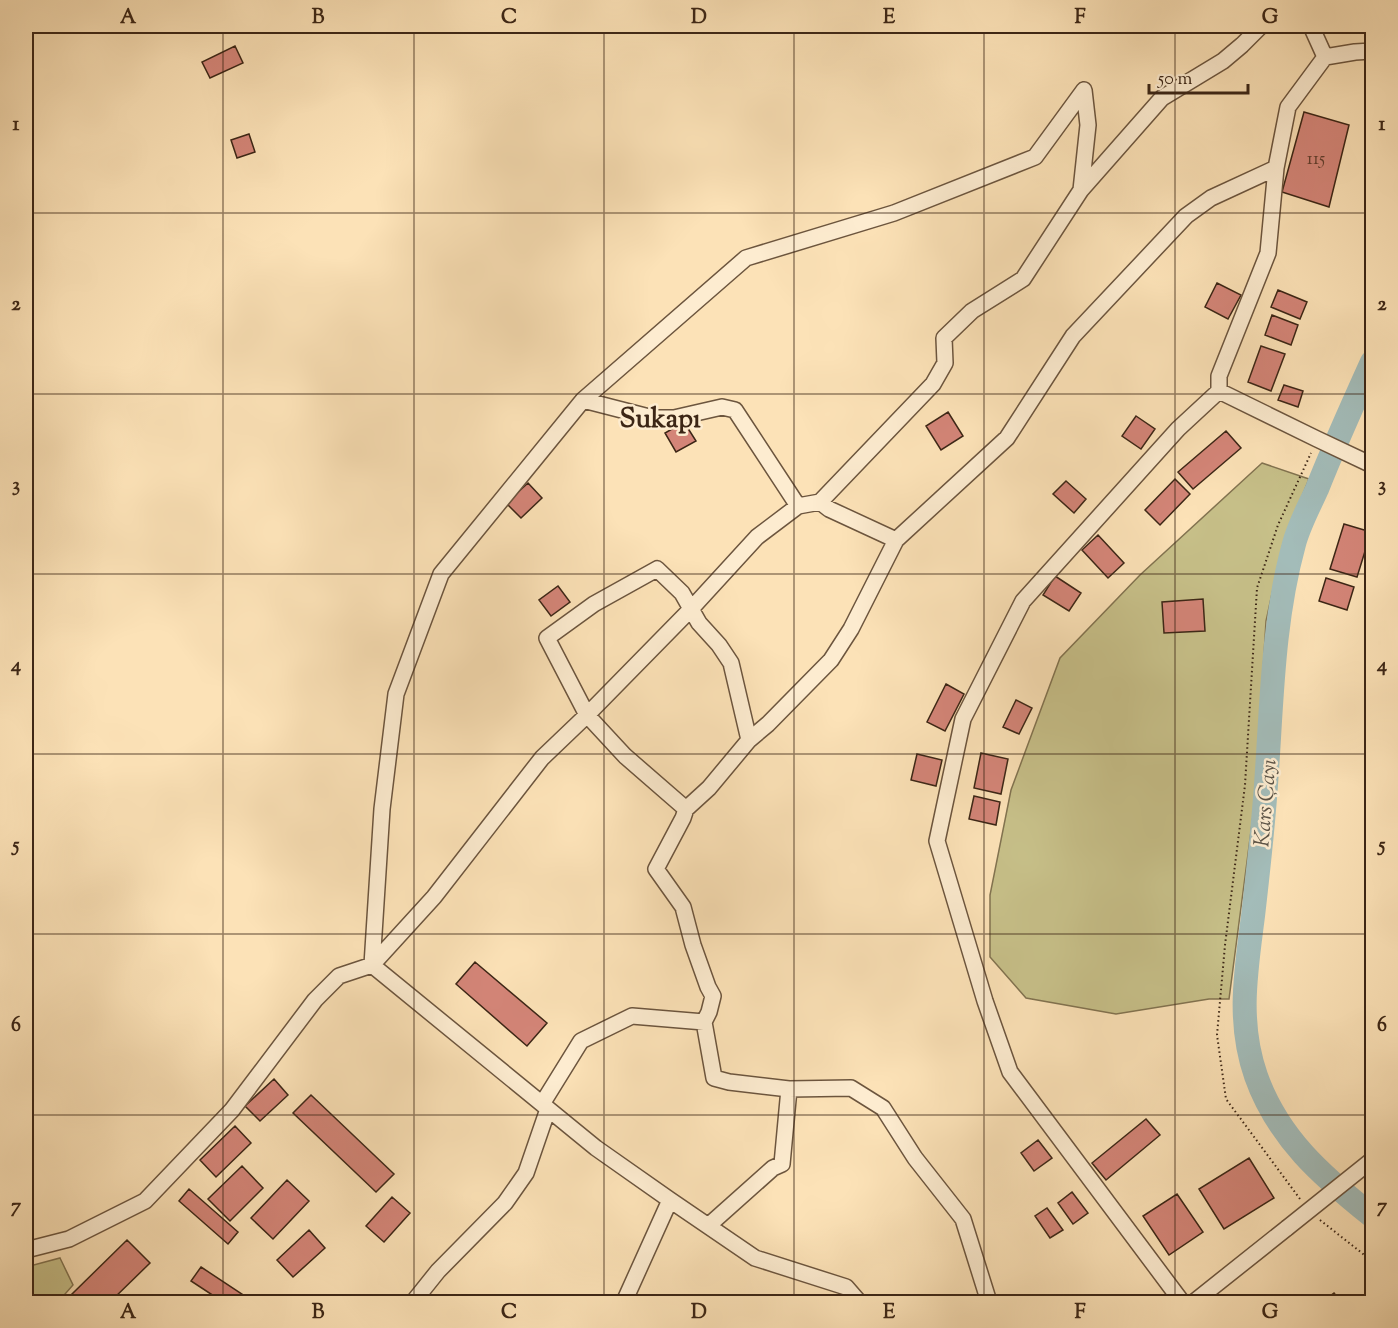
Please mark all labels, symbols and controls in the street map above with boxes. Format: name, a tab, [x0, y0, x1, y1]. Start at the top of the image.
text: A	[120, 4, 137, 33]
text: B	[312, 4, 325, 33]
text: C	[501, 4, 517, 33]
text: D	[691, 4, 707, 33]
text: E	[883, 4, 896, 33]
text: F	[1074, 4, 1086, 33]
text: G	[1262, 4, 1279, 33]
scale bar	[1149, 57, 1248, 95]
text: 50 m	[1157, 67, 1193, 93]
text: 1	[13, 111, 20, 140]
text: 1	[1379, 111, 1386, 140]
house number: 115	[1307, 147, 1325, 173]
text: 2	[11, 291, 21, 320]
text: 2	[1377, 291, 1387, 320]
district label: Sukapı	[619, 401, 701, 440]
text: 3	[12, 472, 20, 501]
text: 3	[1378, 472, 1386, 501]
text: 4	[10, 652, 21, 681]
text: 4	[1376, 652, 1387, 681]
water label: Kars Çayı	[1247, 758, 1287, 849]
text: 5	[11, 832, 20, 861]
text: 5	[1377, 832, 1386, 861]
text: 6	[11, 1012, 21, 1041]
text: 6	[1377, 1012, 1387, 1041]
text: 7	[11, 1193, 22, 1222]
text: 7	[1377, 1193, 1388, 1222]
text: A	[120, 1299, 137, 1328]
text: B	[312, 1299, 325, 1328]
text: C	[501, 1299, 517, 1328]
text: D	[691, 1299, 707, 1328]
text: E	[883, 1299, 896, 1328]
text: F	[1074, 1299, 1086, 1328]
text: G	[1262, 1299, 1279, 1328]

